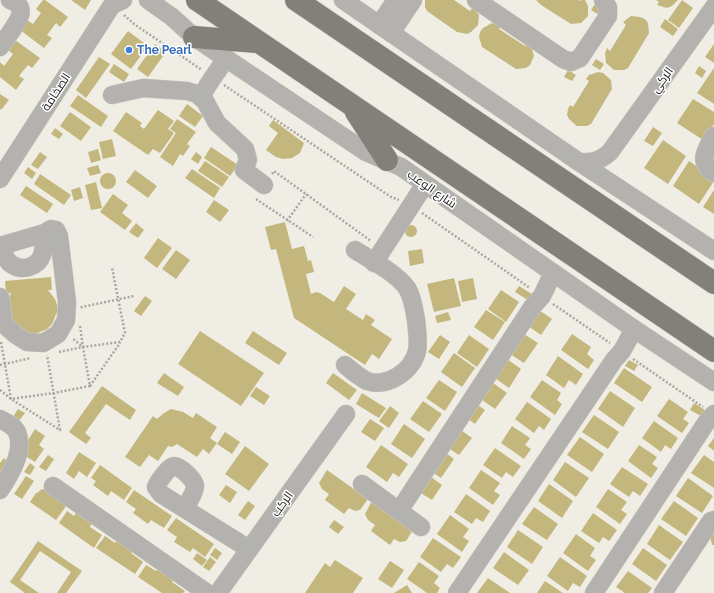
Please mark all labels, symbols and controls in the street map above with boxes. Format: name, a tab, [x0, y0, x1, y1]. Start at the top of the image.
place label: The Pearl	[137, 43, 192, 57]
marker: The Pearl	[124, 45, 134, 55]
street label: الركي	[648, 64, 678, 97]
street label: الصخامة	[39, 70, 73, 114]
street label: شارع الوعب	[404, 167, 459, 212]
street label: الركب	[268, 489, 296, 519]

